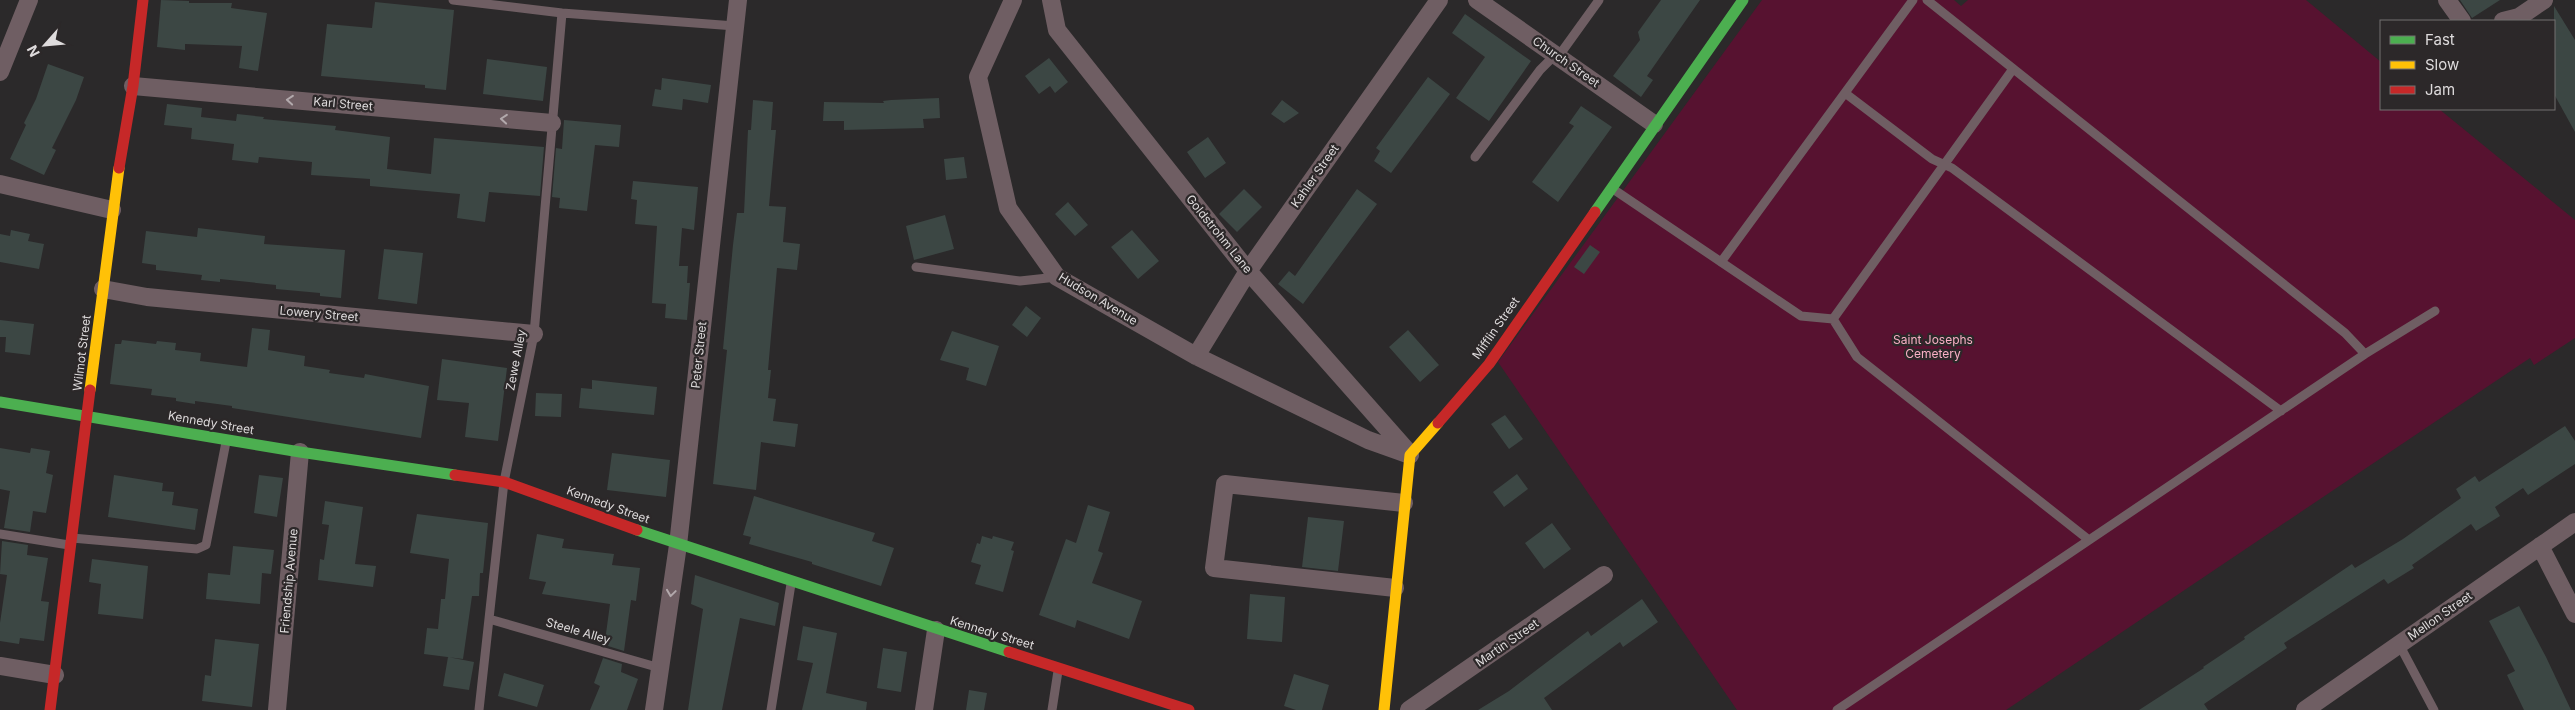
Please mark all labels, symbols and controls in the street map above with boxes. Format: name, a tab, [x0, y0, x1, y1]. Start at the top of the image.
north arrow	[20, 20, 70, 70]
legend	[2380, 20, 2555, 110]
text: Fast	[2425, 30, 2455, 49]
street label: Church Street	[1530, 33, 1603, 90]
text: N	[23, 43, 43, 60]
text: Slow	[2425, 55, 2459, 74]
text: Jam	[2425, 80, 2455, 99]
street label: Karl Street	[313, 93, 373, 114]
one-way arrow	[285, 95, 293, 106]
one-way arrow	[500, 114, 508, 125]
street label: Kahler Street	[1287, 141, 1342, 210]
street label: Goldstrohm Lane	[1183, 191, 1256, 276]
street label: Hudson Avenue	[1056, 269, 1140, 328]
street label: Mifflin Street	[1469, 294, 1523, 362]
street label: Lowery Street	[279, 303, 359, 324]
street label: Wilmot Street	[69, 314, 94, 392]
street label: Peter Street	[688, 321, 709, 389]
street label: Zewe Alley	[502, 328, 529, 392]
park label: Saint Josephs Cemetery	[1893, 332, 1973, 361]
street label: Kennedy Street	[167, 408, 255, 437]
street label: Kennedy Street	[565, 483, 652, 527]
street label: Friendship Avenue	[276, 528, 301, 634]
street label: Mellon Street	[2405, 588, 2475, 643]
one-way arrow	[666, 590, 677, 598]
street label: Kennedy Street	[948, 613, 1036, 652]
street label: Steele Alley	[544, 614, 612, 647]
street label: Martin Street	[1472, 615, 1541, 670]

